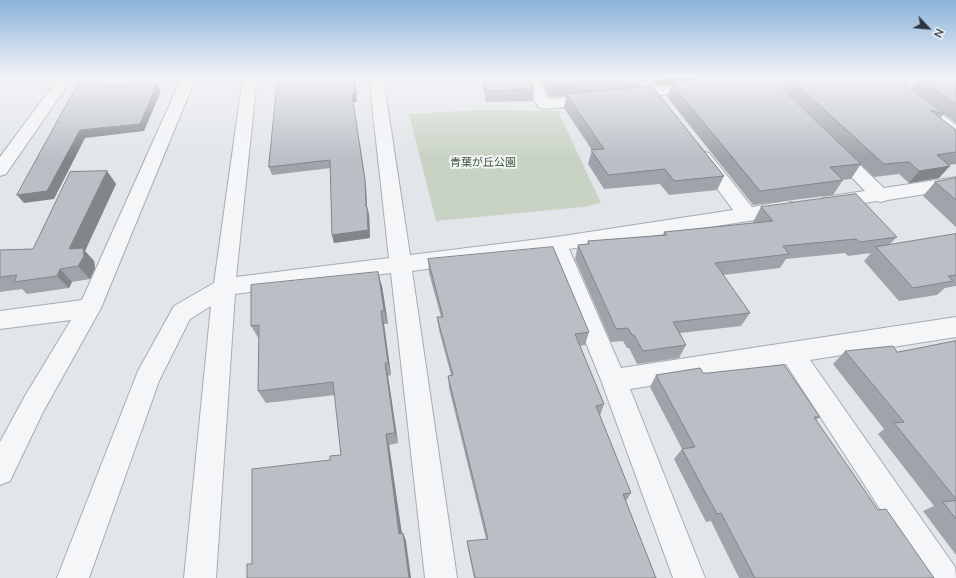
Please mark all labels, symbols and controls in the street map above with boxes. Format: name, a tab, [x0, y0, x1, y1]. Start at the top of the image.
north arrow	[908, 8, 948, 48]
text: N	[931, 26, 947, 40]
park label: 青葉が丘公園	[450, 156, 516, 170]

